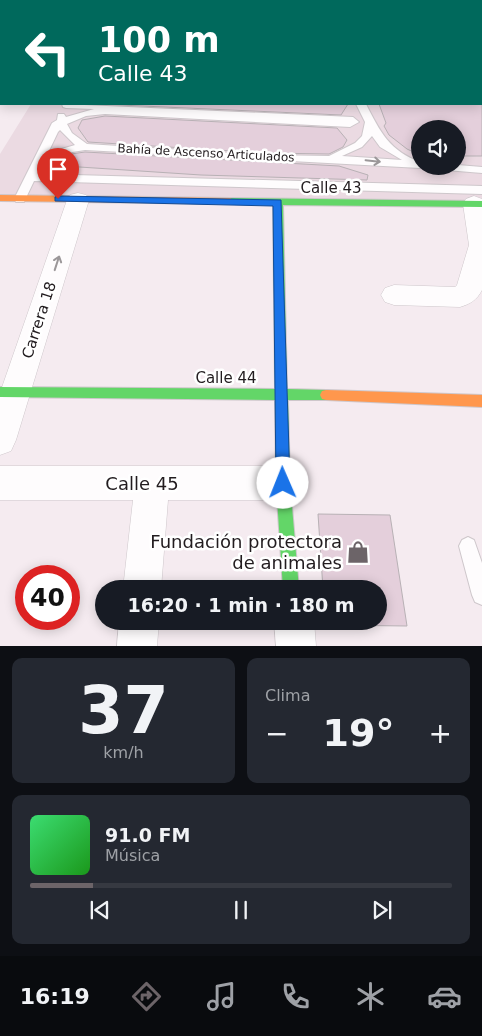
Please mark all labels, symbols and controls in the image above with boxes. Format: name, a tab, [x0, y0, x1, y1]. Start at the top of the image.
icon: left	[15, 20, 80, 85]
text: 100 m	[98, 20, 220, 60]
text: Calle 43	[98, 61, 188, 86]
map controls	[411, 120, 466, 175]
button: sound	[411, 120, 466, 175]
street label: Bahía de Ascenso Articulados	[117, 141, 295, 165]
pin	[37, 148, 79, 199]
icon: arrive	[44, 155, 72, 183]
one-way arrow	[365, 157, 381, 166]
street label: Calle 43	[300, 179, 362, 197]
one-way arrow	[53, 255, 63, 271]
street label: Carrera 18	[18, 279, 60, 361]
street label: Calle 44	[195, 369, 257, 387]
position arrow	[256, 456, 308, 508]
street label: Calle 45	[105, 473, 179, 494]
place label: Fundación protectora de animales	[150, 531, 342, 573]
shop icon: Fundación protectora de animales	[345, 539, 371, 565]
speed limit sign: 40	[15, 565, 80, 630]
text: 16:20 · 1 min · 180 m	[127, 594, 355, 616]
text: 37	[78, 673, 169, 748]
text: Clima	[265, 686, 310, 705]
text: 19°	[323, 711, 394, 755]
text: −	[265, 717, 288, 750]
text: +	[429, 717, 452, 750]
text: km/h	[103, 743, 144, 762]
text: 91.0 FM	[105, 824, 190, 846]
text: Música	[105, 846, 160, 865]
icon: previous	[86, 896, 114, 924]
icon: pause	[227, 896, 255, 924]
icon: next	[368, 896, 396, 924]
icon: directions	[129, 979, 164, 1014]
icon: music	[204, 979, 239, 1014]
icon: phone	[278, 979, 313, 1014]
icon: climate	[353, 979, 388, 1014]
icon: car	[427, 979, 462, 1014]
text: 16:19	[20, 984, 90, 1009]

